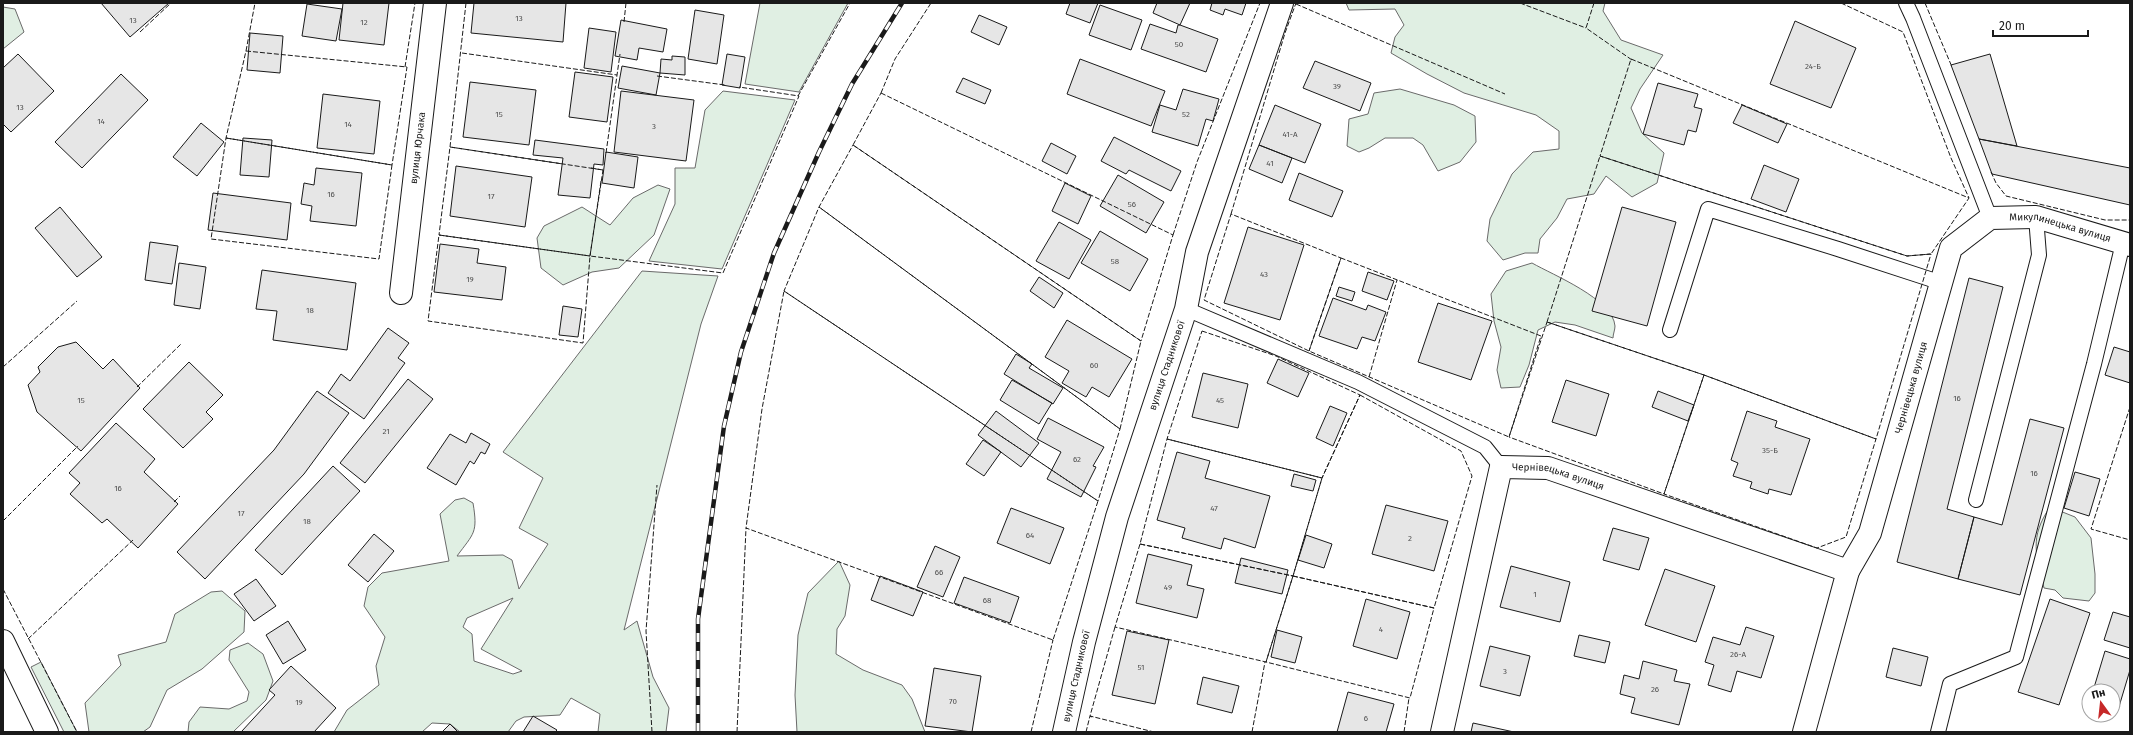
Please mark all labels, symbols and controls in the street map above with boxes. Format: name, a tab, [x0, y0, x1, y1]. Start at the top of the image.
scale bar	[1993, 12, 2088, 38]
house number: 13	[515, 14, 523, 23]
house number: 13	[129, 16, 137, 25]
house number: 12	[360, 18, 368, 27]
text: 20 m	[1999, 19, 2025, 33]
house number: 50	[1175, 40, 1184, 49]
house number: 24-Б	[1805, 62, 1821, 71]
house number: 39	[1333, 82, 1341, 91]
house number: 13	[16, 103, 24, 112]
house number: 15	[495, 110, 503, 119]
house number: 52	[1182, 110, 1190, 119]
street label: вулиця Юрчака	[408, 111, 428, 185]
house number: 14	[97, 117, 106, 126]
house number: 14	[344, 120, 353, 129]
house number: 3	[652, 122, 656, 131]
house number: 41-А	[1283, 130, 1298, 139]
house number: 41	[1266, 159, 1274, 168]
house number: 16	[327, 190, 335, 199]
house number: 17	[487, 192, 495, 201]
house number: 56	[1128, 200, 1136, 209]
street label: Микулинецька вулиця	[2009, 211, 2112, 245]
house number: 58	[1111, 257, 1120, 266]
house number: 43	[1260, 270, 1268, 279]
house number: 19	[466, 275, 474, 284]
house number: 18	[306, 306, 315, 315]
street label: вулиця Стадникової	[1147, 318, 1188, 412]
street label: Чернівецька вулиця	[1893, 340, 1930, 435]
house number: 60	[1090, 361, 1099, 370]
house number: 16	[1953, 394, 1961, 403]
house number: 15	[77, 396, 85, 405]
house number: 45	[1216, 396, 1224, 405]
house number: 21	[382, 427, 390, 436]
house number: 35-Б	[1762, 446, 1778, 455]
house number: 62	[1073, 455, 1081, 464]
street label: Чернівецька вулиця	[1512, 461, 1606, 493]
house number: 16	[2030, 469, 2038, 478]
house number: 16	[114, 484, 122, 493]
house number: 47	[1210, 504, 1218, 513]
house number: 17	[237, 509, 245, 518]
house number: 18	[303, 517, 312, 526]
house number: 64	[1026, 531, 1035, 540]
house number: 2	[1408, 534, 1412, 543]
house number: 66	[935, 568, 943, 577]
house number: 49	[1164, 583, 1172, 592]
house number: 1	[1533, 590, 1537, 599]
house number: 68	[983, 596, 992, 605]
house number: 4	[1379, 625, 1384, 634]
street label: вулиця Стадникової	[1060, 628, 1093, 723]
house number: 26-А	[1730, 650, 1746, 659]
house number: 51	[1137, 663, 1145, 672]
house number: 3	[1503, 667, 1507, 676]
north arrow	[2081, 683, 2121, 723]
house number: 26	[1651, 685, 1659, 694]
text: Пн	[2090, 686, 2107, 702]
house number: 70	[949, 697, 957, 706]
house number: 19	[295, 698, 303, 707]
house number: 6	[1364, 714, 1368, 723]

